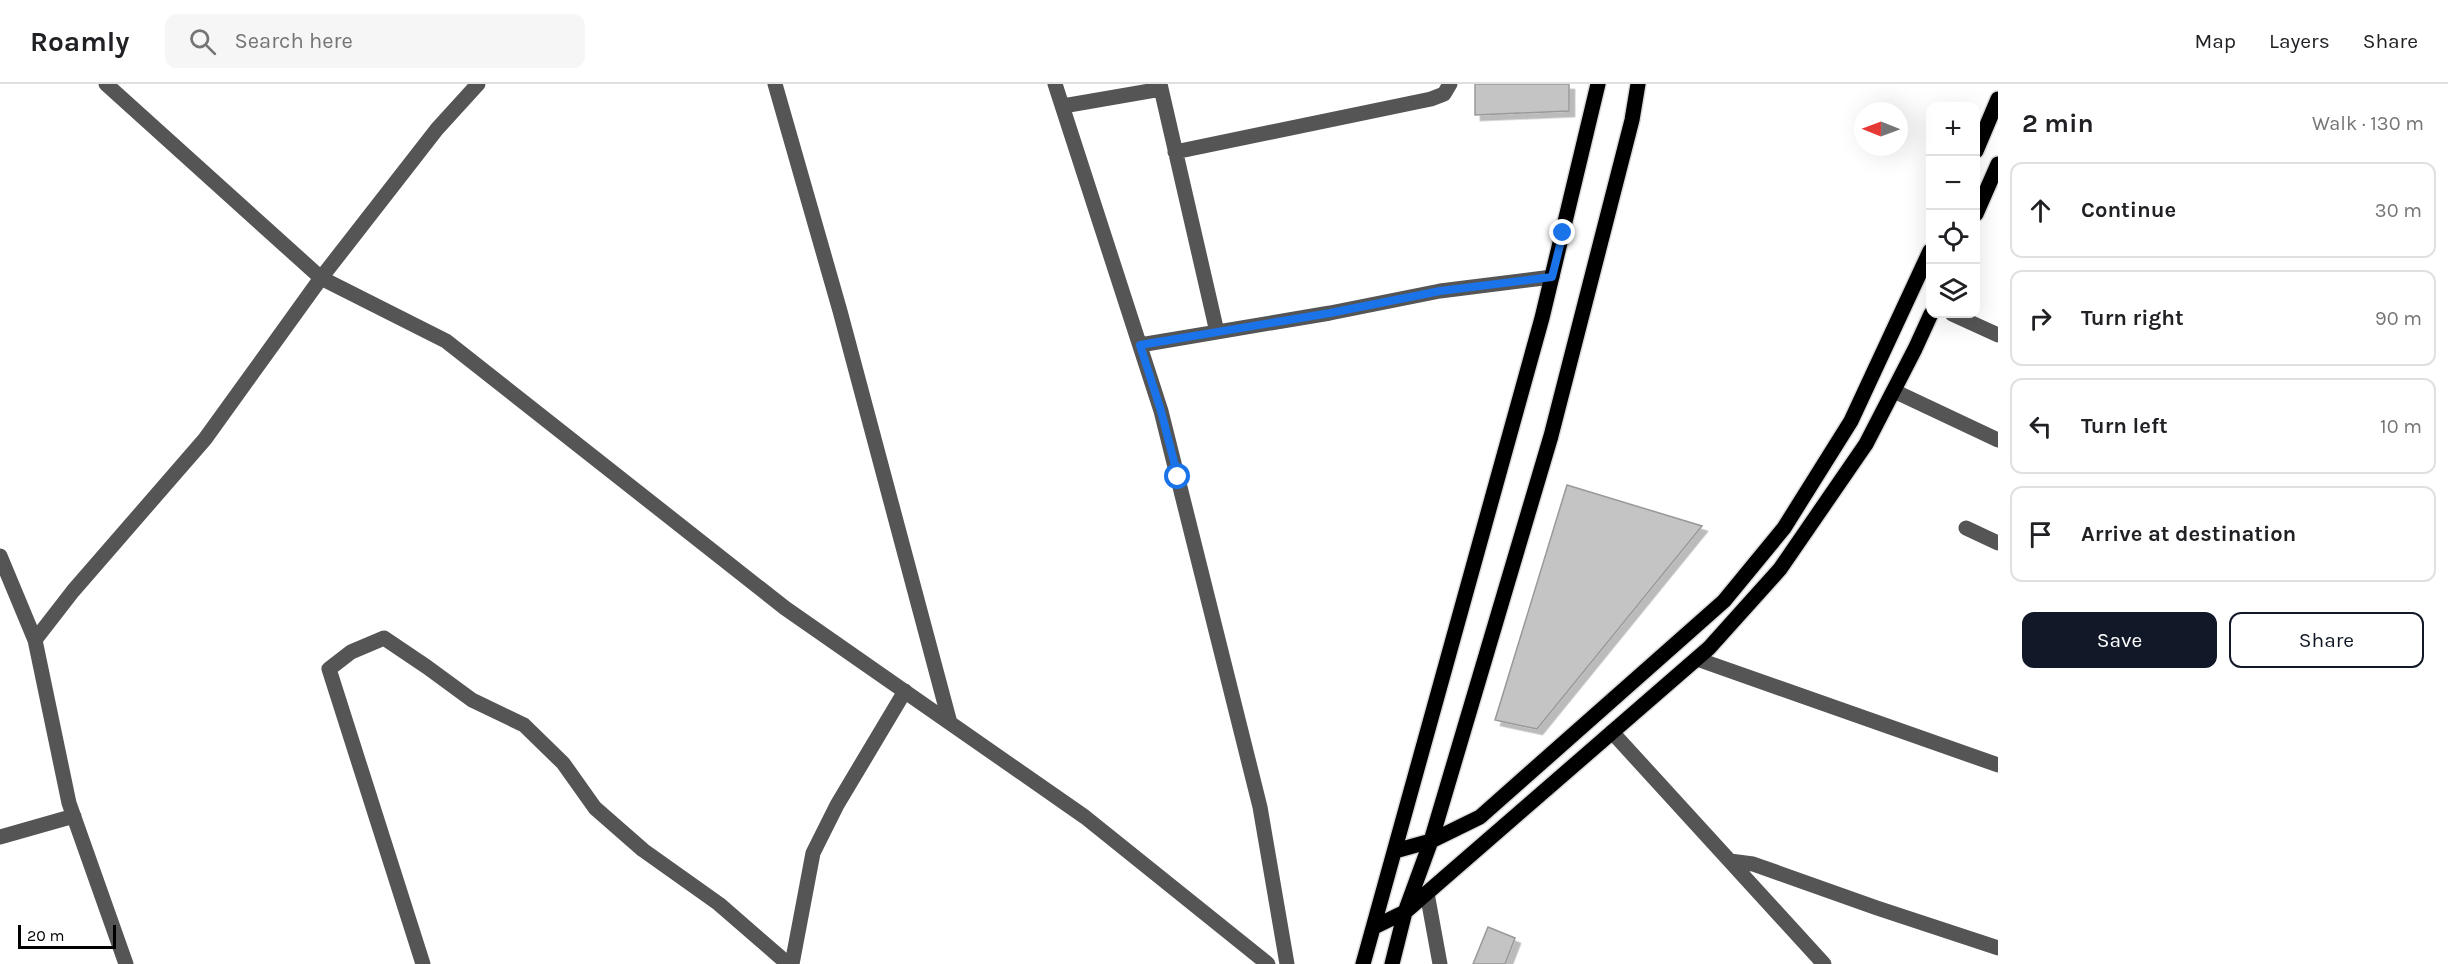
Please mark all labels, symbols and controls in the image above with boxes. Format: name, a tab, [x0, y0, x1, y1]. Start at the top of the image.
search box	[165, 14, 585, 68]
text: Roamly	[30, 25, 129, 58]
icon: search	[186, 25, 219, 58]
text: Search here	[234, 28, 353, 54]
text: Map	[2194, 29, 2236, 53]
text: Layers	[2269, 29, 2330, 53]
text: Share	[2363, 29, 2418, 53]
north arrow	[1854, 102, 1908, 156]
map controls	[1926, 102, 1980, 318]
button: +	[1926, 102, 1980, 156]
text: 2 min	[2022, 108, 2094, 139]
text: Walk · 130 m	[2312, 112, 2424, 135]
button: −	[1926, 156, 1980, 210]
icon: ahead	[2024, 194, 2057, 227]
text: Continue	[2081, 197, 2176, 223]
text: 30 m	[2375, 199, 2422, 222]
button: locate	[1926, 210, 1980, 264]
route end	[1549, 219, 1575, 245]
button: layers	[1926, 264, 1980, 318]
icon: right	[2024, 302, 2057, 335]
text: Turn right	[2081, 305, 2184, 331]
text: 90 m	[2375, 307, 2422, 330]
icon: left	[2024, 410, 2057, 443]
text: Turn left	[2081, 413, 2168, 439]
text: 10 m	[2380, 415, 2422, 438]
route start	[1164, 463, 1190, 489]
icon: arrive	[2024, 518, 2057, 551]
text: Arrive at destination	[2081, 521, 2296, 547]
button: Save	[2022, 612, 2217, 668]
button: Share	[2229, 612, 2424, 668]
scale bar	[18, 922, 116, 950]
text: 20 m	[27, 926, 65, 945]

